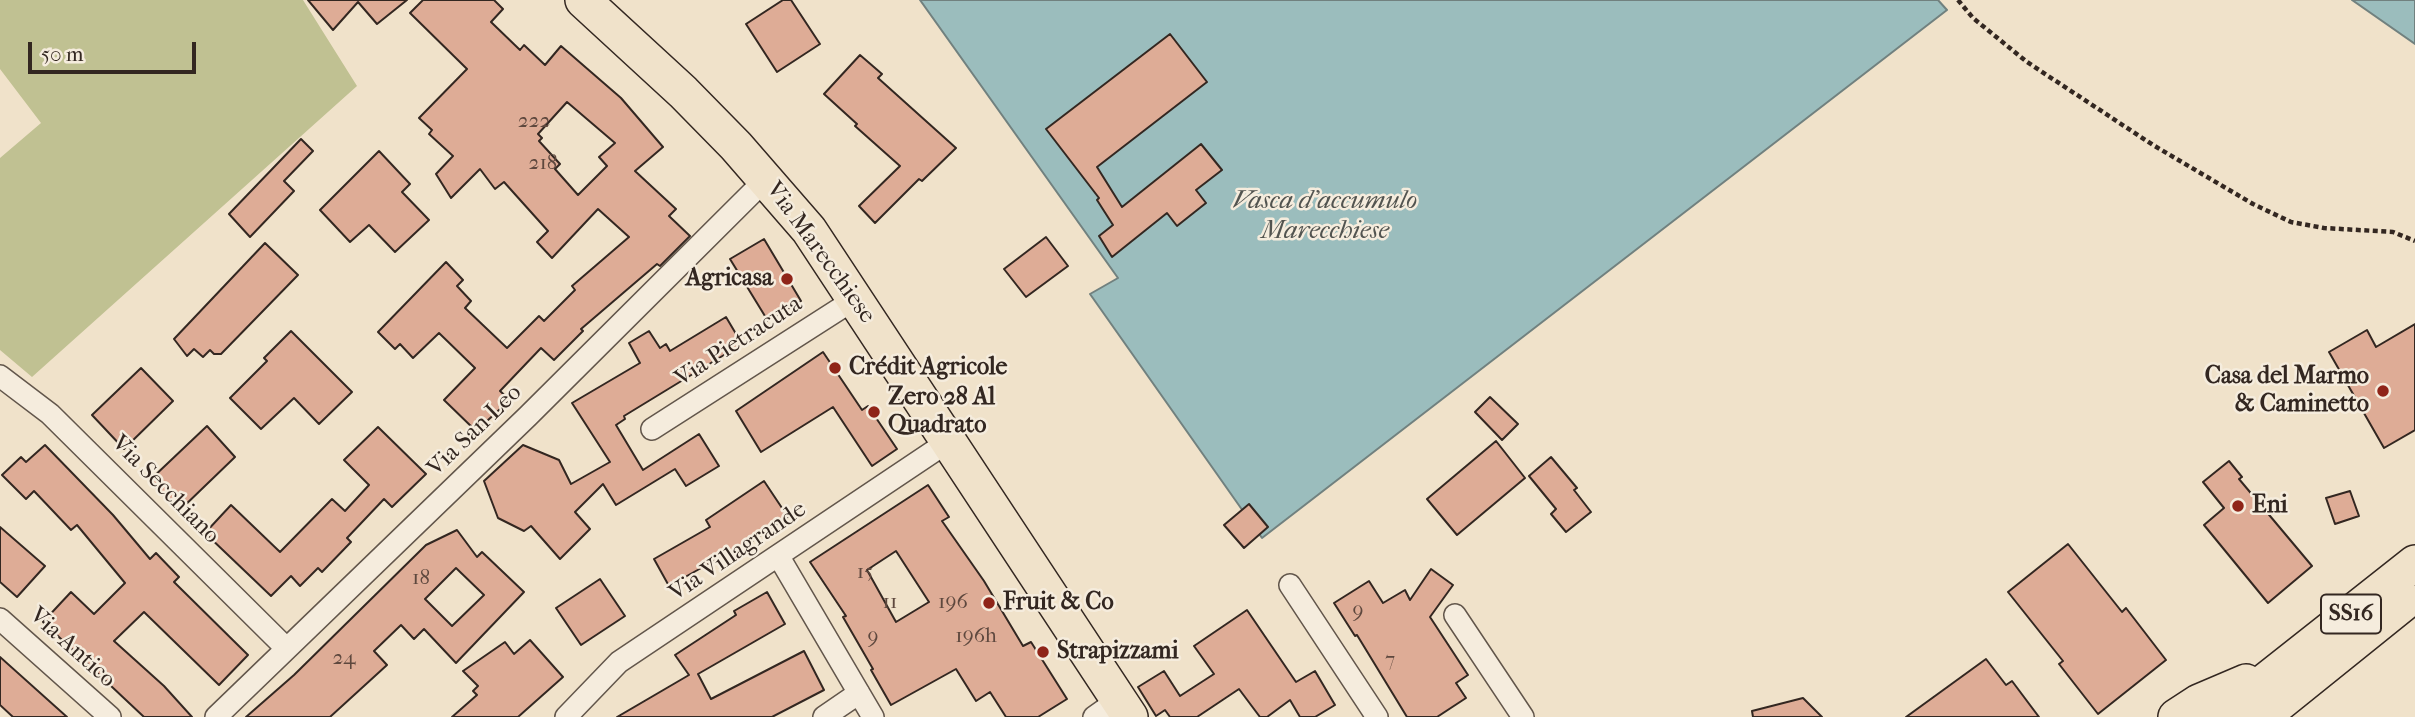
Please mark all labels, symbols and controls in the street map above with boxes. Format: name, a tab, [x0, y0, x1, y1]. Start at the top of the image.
scale bar	[32, 28, 200, 72]
text: 50 m	[41, 42, 84, 66]
house number: 222	[518, 109, 550, 135]
house number: 218	[529, 151, 557, 177]
street label: Via Marecchiese	[759, 177, 881, 329]
water label: Vasca d'accumulo Marecchiese	[1233, 186, 1417, 248]
place label: Agricasa	[686, 265, 773, 293]
marker: Agricasa	[779, 271, 795, 287]
street label: Via Pietracuta	[670, 290, 808, 394]
place label: Crédit Agricole	[849, 354, 1007, 382]
marker: Crédit Agricole	[827, 360, 843, 376]
place label: Casa del Marmo & Caminetto	[2205, 363, 2369, 419]
street label: Via San Leo	[422, 379, 528, 483]
marker: Casa del Marmo & Caminetto	[2375, 383, 2391, 399]
place label: Zero 28 Al Quadrato	[888, 384, 995, 440]
marker: Zero 28 Al Quadrato	[866, 404, 882, 420]
street label: Via Secchiano	[105, 430, 225, 550]
place label: Eni	[2252, 492, 2288, 520]
street label: Via Villagrande	[664, 496, 812, 608]
marker: Eni	[2230, 498, 2246, 514]
house number: 15	[857, 560, 873, 586]
house number: 18	[412, 566, 430, 592]
place label: Fruit & Co	[1003, 589, 1114, 617]
house number: 11	[883, 590, 897, 616]
house number: 196	[938, 590, 968, 616]
road number: SS16	[2321, 594, 2381, 634]
marker: Fruit & Co	[981, 595, 997, 611]
house number: 9	[1352, 599, 1364, 625]
street label: Via Antico	[23, 602, 121, 694]
house number: 196h	[955, 624, 997, 650]
house number: 9	[867, 625, 879, 651]
place label: Strapizzami	[1057, 638, 1179, 666]
marker: Strapizzami	[1035, 644, 1051, 660]
house number: 24	[332, 646, 356, 672]
house number: 7	[1385, 648, 1395, 674]

